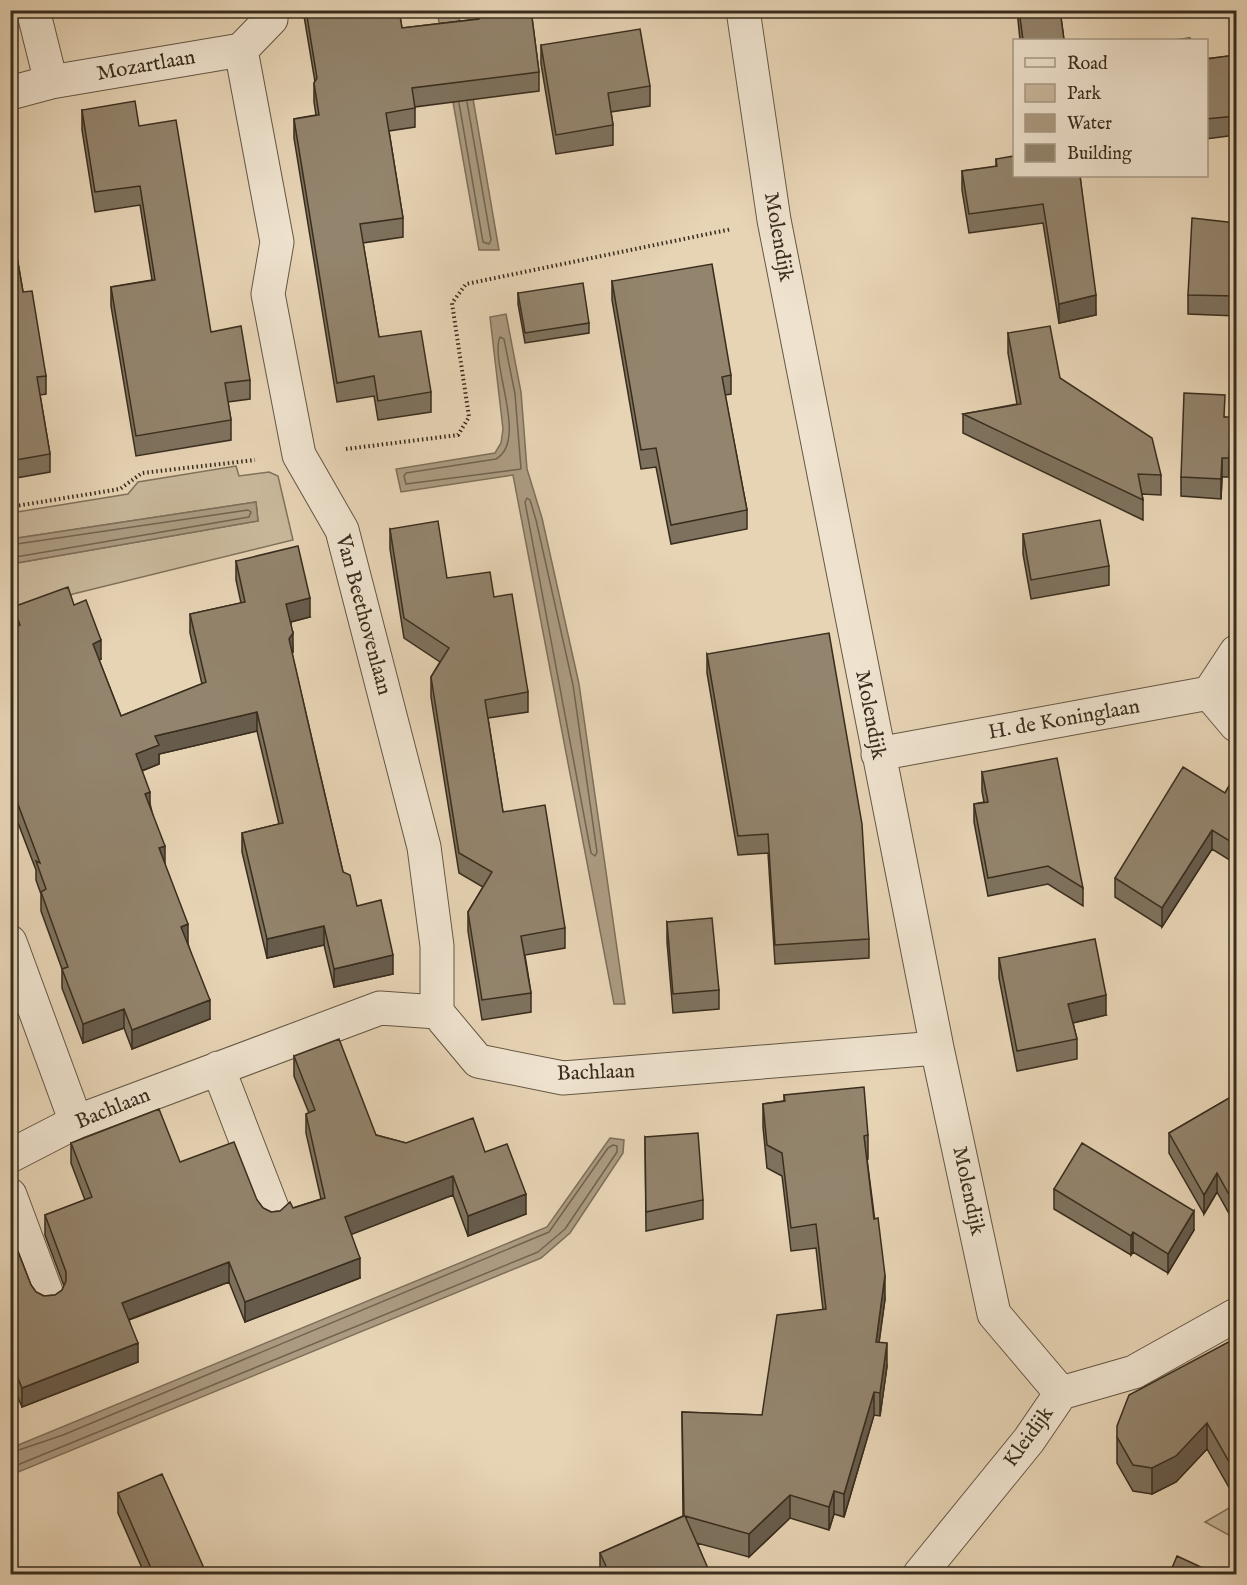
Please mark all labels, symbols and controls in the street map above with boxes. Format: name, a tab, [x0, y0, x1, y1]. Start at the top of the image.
legend	[1013, 39, 1208, 177]
street label: Mozartlaan	[95, 44, 197, 88]
text: Road	[1067, 53, 1108, 76]
text: Park	[1067, 83, 1102, 106]
text: Water	[1067, 113, 1112, 136]
text: Building	[1067, 143, 1132, 166]
street label: Molendijk	[757, 190, 799, 285]
street label: Van Beethovenlaan	[328, 531, 397, 698]
street label: Molendijk	[848, 668, 892, 763]
street label: H. de Koninglaan	[986, 693, 1142, 747]
street label: Bachlaan	[556, 1058, 636, 1088]
street label: Bachlaan	[72, 1082, 154, 1136]
street label: Molendijk	[945, 1144, 991, 1239]
street label: Kleidijk	[998, 1401, 1061, 1473]

